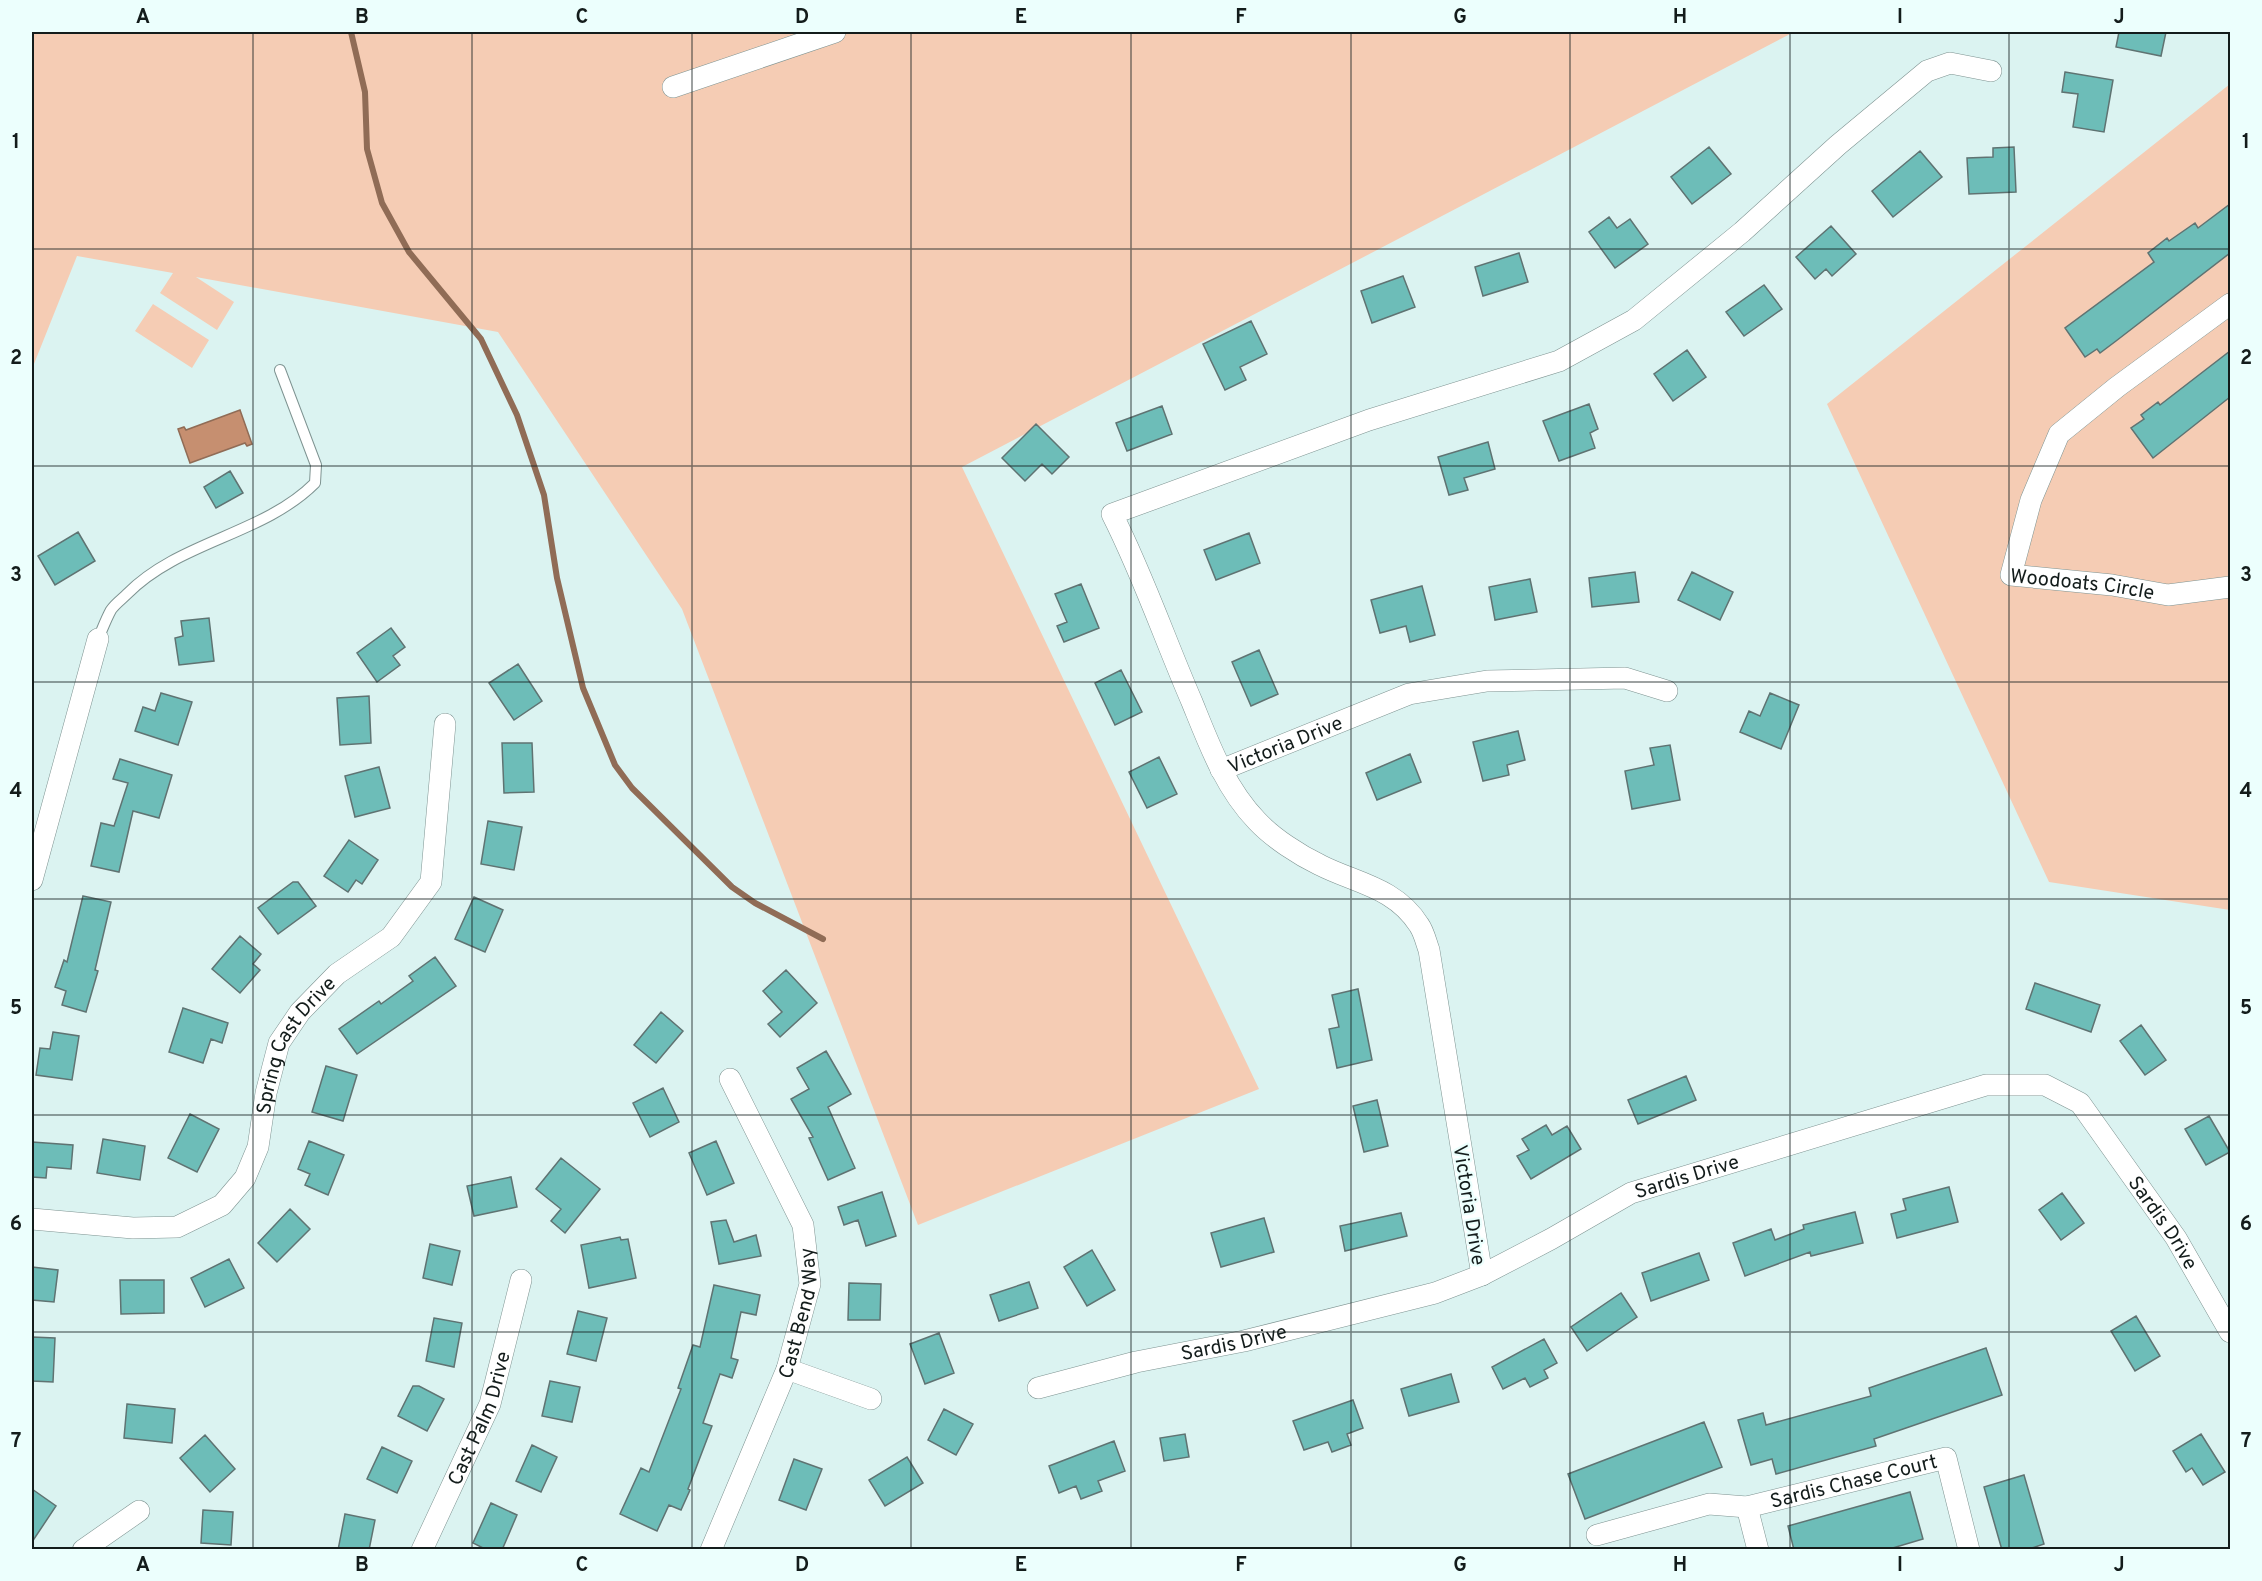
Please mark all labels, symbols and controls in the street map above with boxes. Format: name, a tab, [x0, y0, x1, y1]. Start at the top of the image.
text: A	[136, 5, 150, 31]
text: B	[355, 5, 369, 31]
text: C	[576, 5, 588, 31]
text: D	[795, 5, 809, 31]
text: E	[1015, 5, 1027, 31]
text: F	[1235, 5, 1247, 31]
text: G	[1453, 5, 1467, 31]
text: H	[1673, 5, 1687, 31]
text: I	[1897, 5, 1903, 31]
text: J	[2113, 5, 2125, 31]
text: 1	[12, 130, 20, 156]
text: 1	[2242, 130, 2250, 156]
text: 2	[10, 346, 22, 372]
text: 2	[2240, 346, 2252, 372]
text: 3	[10, 563, 22, 589]
text: 3	[2240, 563, 2252, 589]
street label: Woodoats Circle	[2009, 564, 2156, 607]
street label: Victoria Drive	[1224, 711, 1347, 781]
text: 4	[10, 779, 22, 805]
text: 4	[2240, 779, 2252, 805]
street label: Spring Cast Drive	[252, 972, 343, 1116]
text: 5	[10, 996, 22, 1022]
text: 5	[2240, 996, 2252, 1022]
street label: Victoria Drive	[1446, 1143, 1490, 1267]
street label: Sardis Drive	[1632, 1150, 1743, 1206]
street label: Sardis Drive	[2121, 1171, 2203, 1275]
text: 6	[10, 1212, 22, 1238]
text: 6	[2240, 1212, 2252, 1238]
street label: Cast Bend Way	[773, 1246, 825, 1383]
street label: Sardis Drive	[1179, 1320, 1290, 1368]
street label: Cast Palm Drive	[443, 1349, 518, 1490]
text: 7	[11, 1429, 21, 1455]
text: 7	[2241, 1429, 2251, 1455]
street label: Sardis Chase Court	[1768, 1450, 1940, 1516]
text: A	[136, 1553, 150, 1579]
text: B	[355, 1553, 369, 1579]
text: C	[576, 1553, 588, 1579]
text: D	[795, 1553, 809, 1579]
text: E	[1015, 1553, 1027, 1579]
text: F	[1235, 1553, 1247, 1579]
text: G	[1453, 1553, 1467, 1579]
text: H	[1673, 1553, 1687, 1579]
text: I	[1897, 1553, 1903, 1579]
text: J	[2113, 1553, 2125, 1579]

